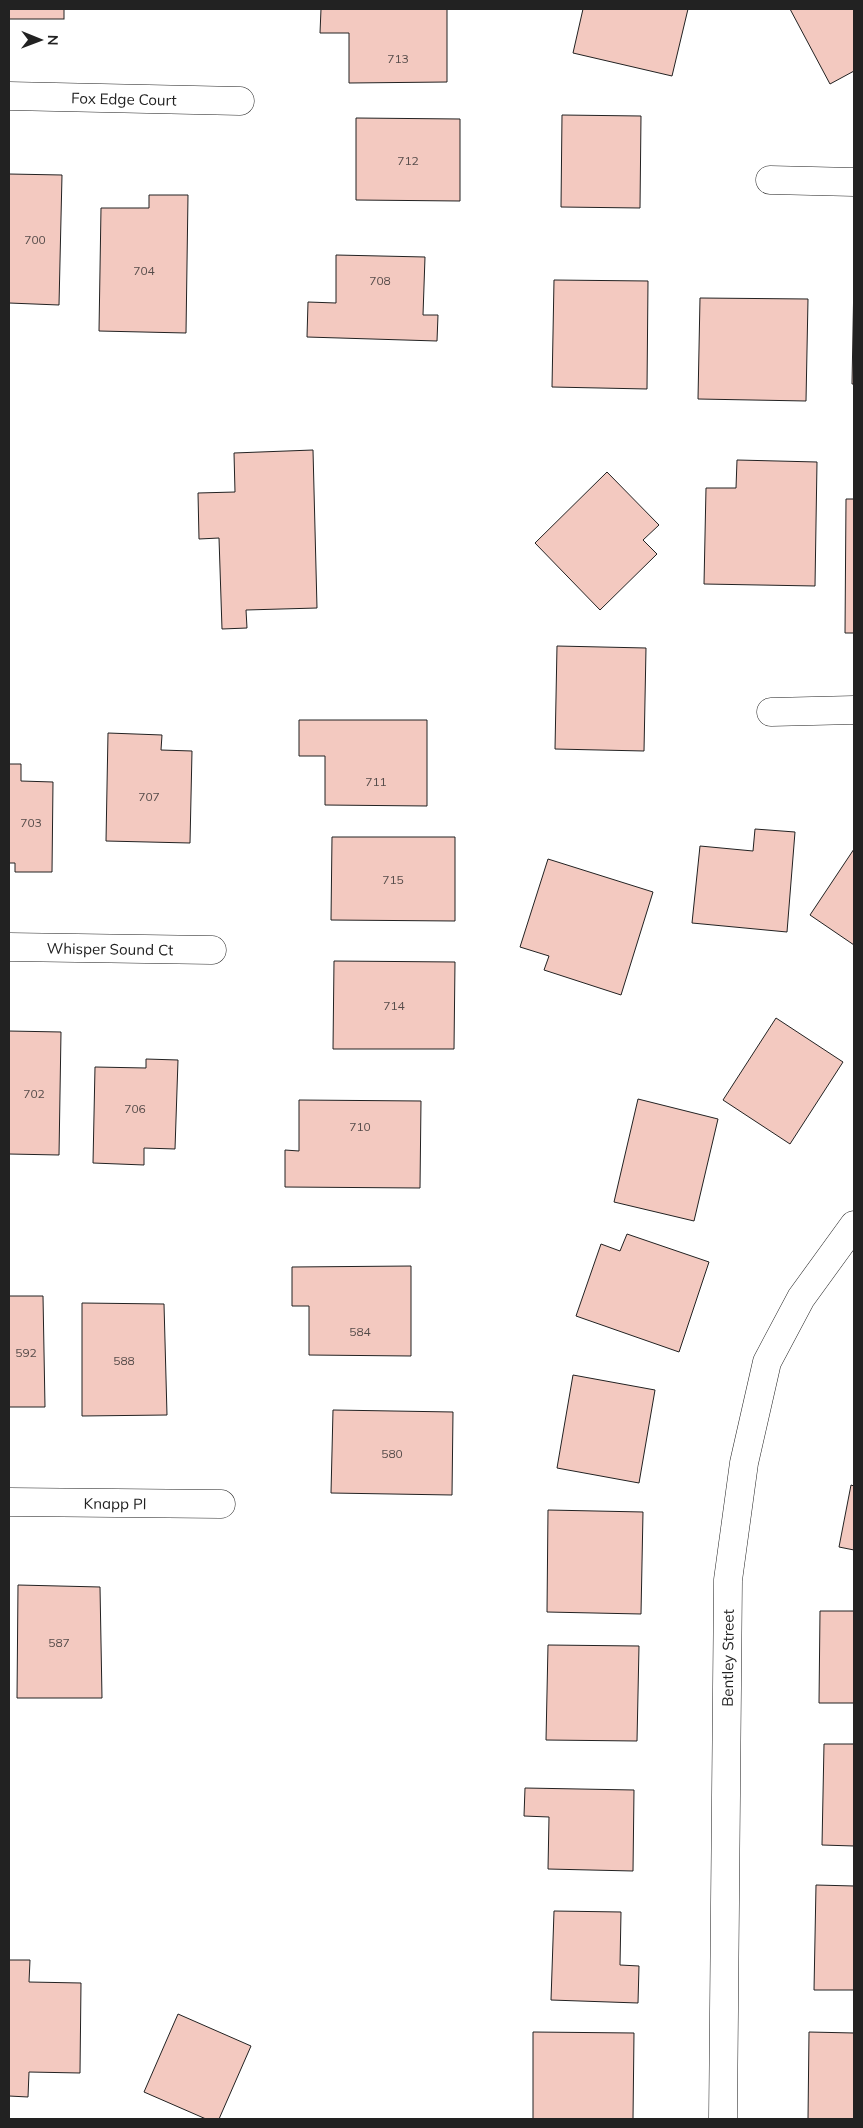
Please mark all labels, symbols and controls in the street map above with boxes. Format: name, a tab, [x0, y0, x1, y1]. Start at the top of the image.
north arrow	[15, 15, 65, 65]
text: N	[44, 35, 62, 46]
house number: 713	[387, 51, 409, 66]
street label: Fox Edge Court	[71, 88, 177, 109]
house number: 712	[397, 153, 419, 168]
house number: 700	[24, 232, 46, 247]
house number: 704	[133, 263, 155, 278]
house number: 708	[369, 273, 391, 288]
house number: 711	[365, 774, 387, 789]
house number: 707	[138, 789, 160, 804]
house number: 703	[20, 815, 42, 830]
house number: 715	[382, 872, 404, 887]
street label: Whisper Sound Ct	[47, 938, 173, 959]
house number: 714	[383, 998, 405, 1013]
house number: 702	[23, 1086, 45, 1101]
house number: 706	[124, 1101, 146, 1116]
house number: 710	[349, 1119, 371, 1134]
house number: 584	[349, 1324, 371, 1339]
house number: 592	[15, 1345, 37, 1360]
house number: 588	[113, 1353, 135, 1368]
house number: 580	[381, 1446, 403, 1461]
street label: Knapp Pl	[84, 1493, 146, 1513]
street label: Bentley Street	[717, 1609, 737, 1707]
house number: 587	[48, 1635, 70, 1650]

